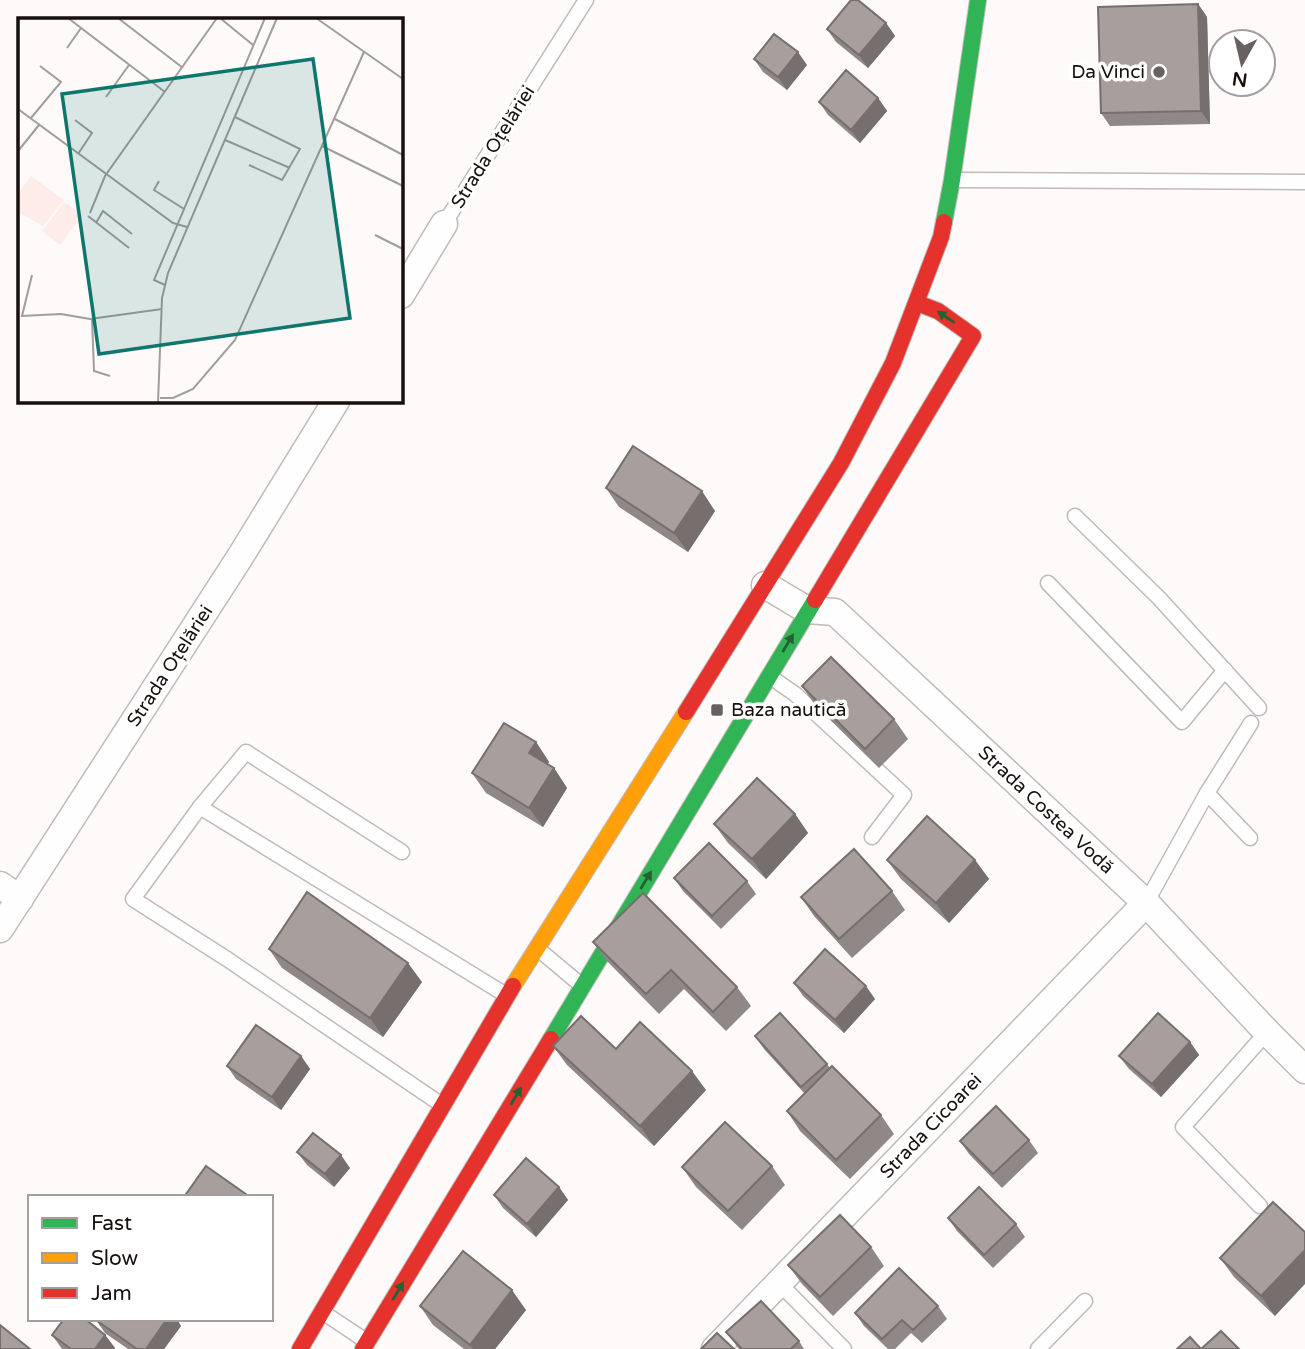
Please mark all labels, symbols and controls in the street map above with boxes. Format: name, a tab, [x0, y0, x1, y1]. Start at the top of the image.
inset map	[18, 18, 402, 402]
north arrow	[1207, 28, 1277, 98]
place label: Da Vinci	[1071, 61, 1145, 83]
marker: Da Vinci	[1151, 64, 1167, 80]
text: N	[1231, 67, 1249, 91]
street label: Strada Oțelăriei	[446, 82, 540, 212]
one-way arrow	[936, 311, 956, 324]
street label: Strada Oțelăriei	[123, 601, 217, 731]
one-way arrow	[781, 633, 794, 652]
place label: Baza nautică	[731, 699, 846, 721]
marker: Baza nautică	[709, 702, 725, 718]
street label: Strada Costea Vodă	[974, 741, 1118, 879]
one-way arrow	[640, 871, 652, 890]
street label: Strada Cicoarei	[876, 1069, 986, 1183]
one-way arrow	[510, 1087, 522, 1106]
legend	[28, 1195, 273, 1321]
text: Fast	[91, 1211, 132, 1236]
text: Slow	[91, 1246, 139, 1271]
text: Jam	[91, 1281, 132, 1306]
one-way arrow	[392, 1281, 404, 1300]

